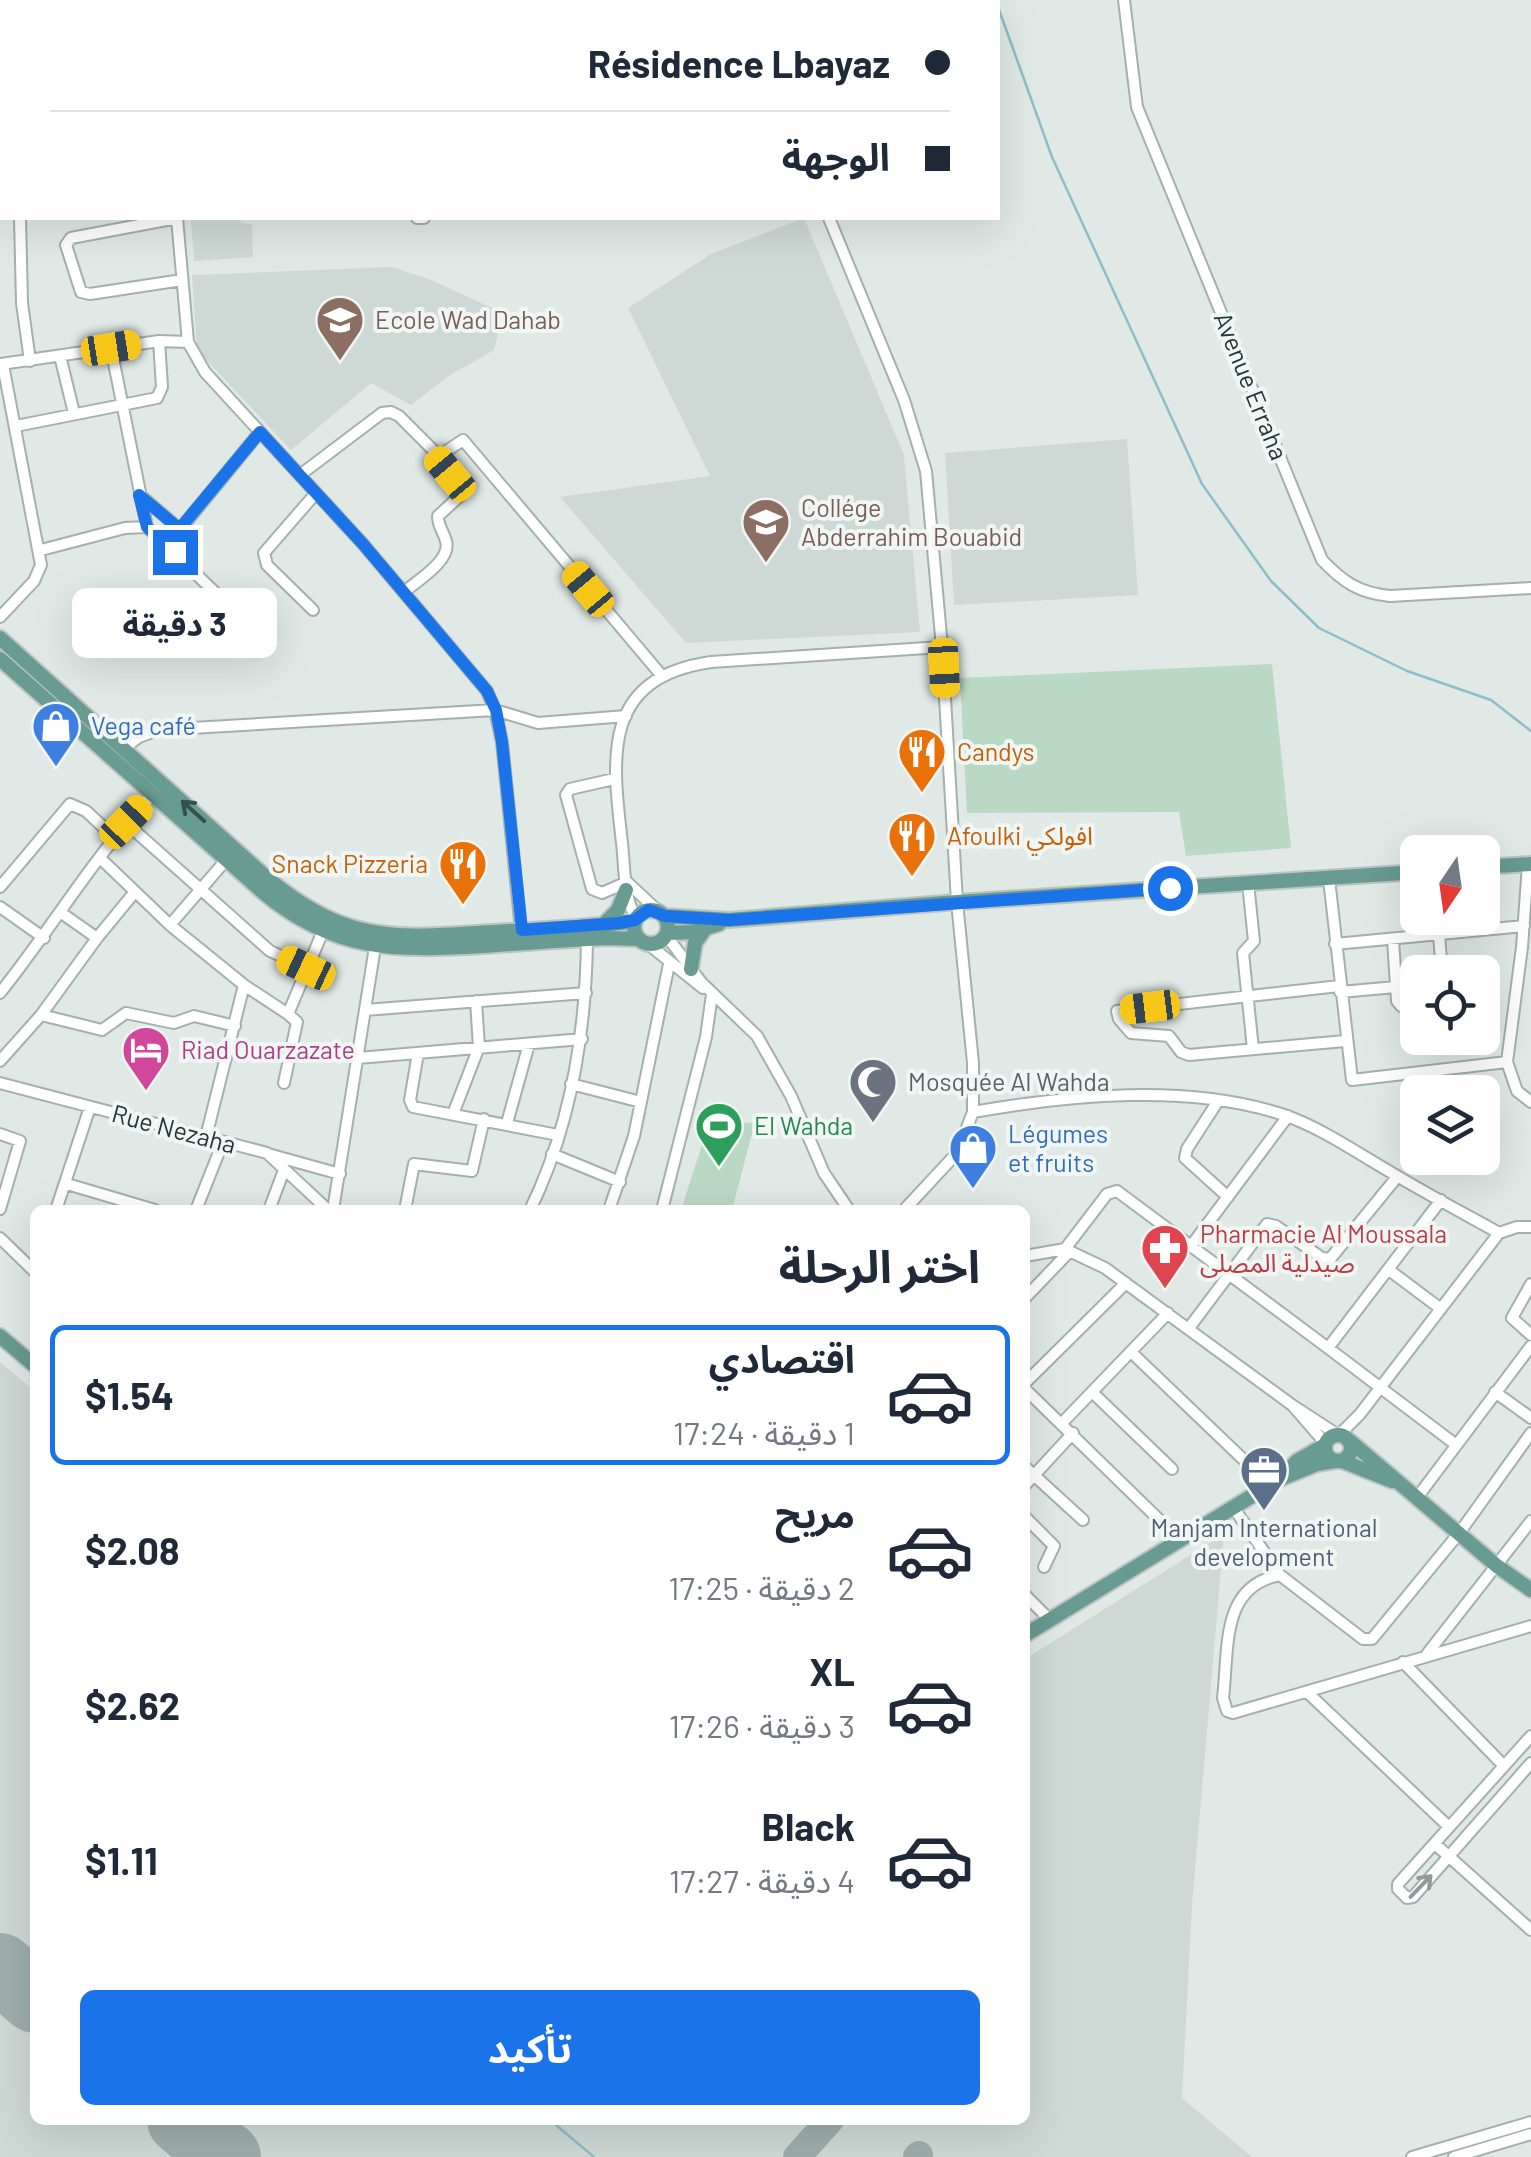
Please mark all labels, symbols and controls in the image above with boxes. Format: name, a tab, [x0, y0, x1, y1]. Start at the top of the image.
text: Résidence Lbayaz	[588, 40, 890, 86]
text: الوجهة	[782, 133, 890, 179]
school or university icon: Ecole Wad Dahab	[314, 294, 366, 362]
place label: Ecole Wad Dahab	[375, 304, 561, 334]
street label: Avenue Erraha	[1209, 307, 1295, 464]
car	[79, 328, 143, 368]
car	[419, 441, 481, 507]
place label: Collége Abderrahim Bouabid	[801, 492, 1022, 551]
school or university icon: Collége Abderrahim Bouabid	[740, 496, 792, 564]
route end	[153, 530, 198, 575]
car	[557, 556, 619, 622]
callout: 3 دقيقة	[72, 587, 278, 657]
text: 3 دقيقة	[122, 604, 227, 642]
car	[927, 637, 961, 699]
shop icon: Vega café	[30, 700, 82, 768]
place label: Vega café	[91, 710, 196, 740]
restaurant icon: Candys	[896, 726, 948, 794]
place label: Candys	[957, 736, 1035, 766]
car	[94, 790, 158, 854]
one-way arrow	[181, 800, 206, 823]
restaurant icon: Afoulki افولكي	[886, 810, 938, 878]
place label: Afoulki افولكي	[947, 820, 1093, 856]
north arrow	[1400, 835, 1500, 935]
map controls	[1400, 835, 1500, 1175]
restaurant icon: Snack Pizzeria	[437, 838, 489, 906]
place label: Snack Pizzeria	[272, 848, 428, 878]
route start	[1148, 866, 1193, 911]
car	[272, 942, 340, 994]
button: locate	[1400, 955, 1500, 1055]
car	[1118, 988, 1182, 1026]
hotel icon: Riad Ouarzazate	[120, 1024, 172, 1092]
place label: Riad Ouarzazate	[181, 1034, 355, 1064]
mosque icon: Mosquée Al Wahda	[847, 1056, 899, 1124]
place label: Mosquée Al Wahda	[908, 1066, 1110, 1096]
button: layers	[1400, 1075, 1500, 1175]
street label: Rue Nezaha	[109, 1097, 240, 1159]
sports icon: El Wahda	[693, 1100, 745, 1168]
place label: El Wahda	[754, 1110, 853, 1140]
place label: Légumes et fruits	[1008, 1118, 1108, 1177]
shop icon: Légumes et fruits	[947, 1122, 999, 1190]
place label: Pharmacie Al Moussala صيدلية المصلى	[1200, 1218, 1447, 1278]
pharmacy icon: Pharmacie Al Moussala صيدلية المصلى	[1139, 1222, 1191, 1290]
text: اختر الرحلة	[779, 1238, 980, 1292]
text: اقتصادي	[709, 1335, 855, 1381]
icon: car	[885, 1350, 975, 1440]
text: $1.54	[85, 1372, 174, 1418]
text: 1 دقيقة · 17:24	[673, 1413, 855, 1451]
office icon: Manjam International development	[1238, 1444, 1290, 1512]
text: مريح	[775, 1490, 855, 1536]
icon: car	[885, 1505, 975, 1595]
place label: Manjam International development	[1150, 1512, 1378, 1571]
text: $2.08	[85, 1527, 180, 1573]
text: 2 دقيقة · 17:25	[668, 1568, 855, 1606]
text: XL	[809, 1648, 855, 1694]
icon: car	[885, 1660, 975, 1750]
text: $2.62	[85, 1682, 180, 1728]
text: 3 دقيقة · 17:26	[669, 1706, 855, 1744]
text: Black	[761, 1803, 855, 1849]
icon: car	[885, 1815, 975, 1905]
text: $1.11	[85, 1837, 158, 1883]
text: 4 دقيقة · 17:27	[669, 1861, 855, 1899]
one-way arrow	[1409, 1874, 1433, 1898]
button: تأكيد	[80, 1990, 980, 2105]

